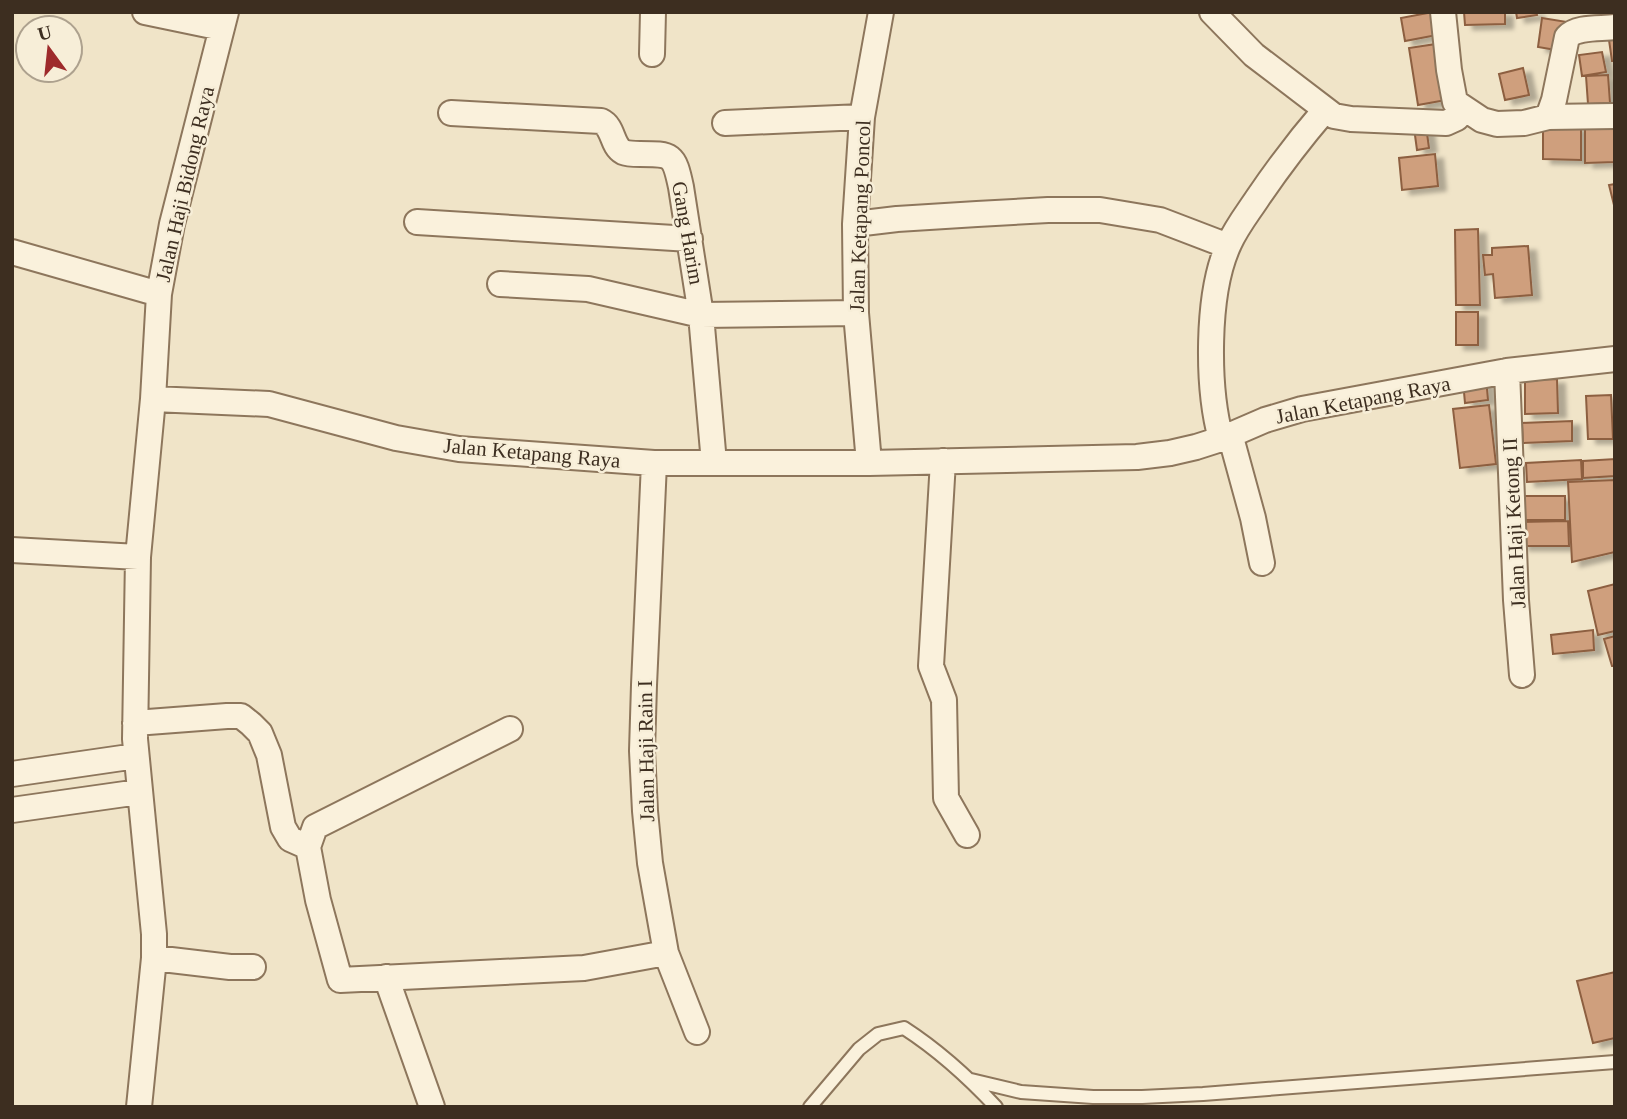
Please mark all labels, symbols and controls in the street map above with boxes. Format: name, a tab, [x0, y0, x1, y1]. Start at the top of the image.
north arrow	[14, 14, 84, 84]
text: U	[35, 21, 54, 45]
street label: Jalan Haji Bidong Raya	[151, 83, 219, 284]
street label: Jalan Ketapang Poncol	[845, 119, 875, 313]
street label: Gang Harim	[667, 180, 709, 286]
street label: Jalan Ketapang Raya	[1274, 371, 1453, 429]
street label: Jalan Ketapang Raya	[443, 433, 622, 473]
street label: Jalan Haji Ketong II	[1498, 437, 1530, 609]
street label: Jalan Haji Rain I	[633, 680, 659, 822]

